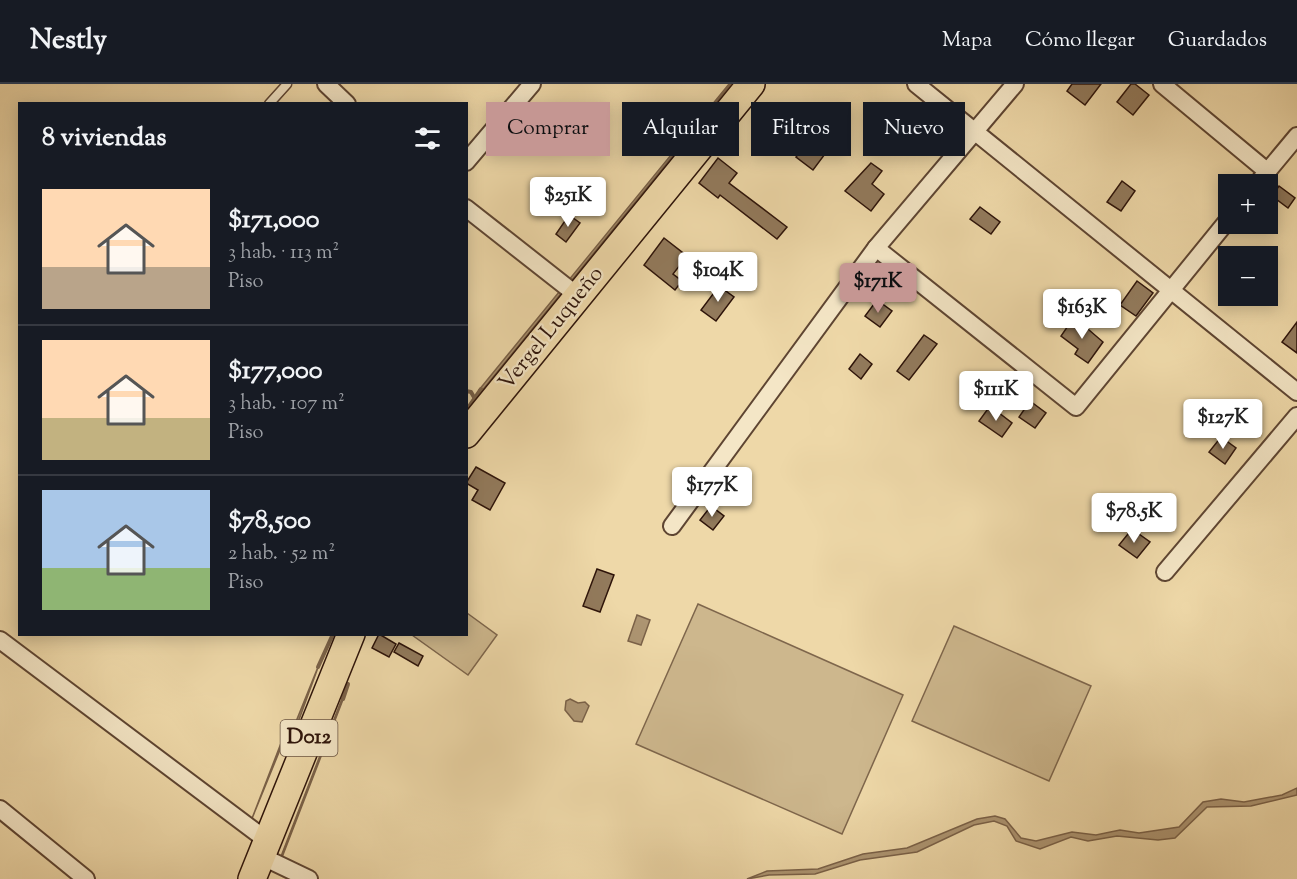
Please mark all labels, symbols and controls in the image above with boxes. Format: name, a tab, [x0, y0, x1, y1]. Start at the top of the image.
text: Nestly	[30, 21, 107, 61]
text: Mapa	[942, 26, 992, 56]
text: Cómo llegar	[1025, 26, 1135, 56]
text: Guardados	[1168, 26, 1267, 56]
chip: Comprar	[486, 102, 610, 156]
chip: Alquilar	[622, 102, 739, 156]
chip: Filtros	[751, 102, 851, 156]
chip: Nuevo	[863, 102, 965, 156]
text: 8 viviendas	[42, 120, 166, 157]
icon: filters	[411, 122, 444, 155]
map controls	[1218, 174, 1278, 306]
button: +	[1218, 174, 1278, 234]
pin: $251K	[526, 177, 610, 228]
text: $251K	[544, 182, 592, 211]
text: $171,000	[228, 202, 320, 239]
icon: home	[90, 213, 162, 285]
text: 3 hab. · 113 m²	[228, 239, 339, 268]
button: −	[1218, 246, 1278, 306]
pin: $104K	[676, 252, 760, 303]
text: $104K	[692, 257, 744, 286]
street label: Vergel Luqueño	[492, 260, 612, 398]
pin: $171K	[836, 263, 920, 314]
text: Piso	[228, 268, 263, 297]
text: $171K	[854, 268, 902, 297]
pin: $163K	[1040, 289, 1124, 340]
text: $163K	[1057, 294, 1107, 323]
text: $177,000	[228, 353, 323, 390]
icon: home	[90, 364, 162, 436]
pin: $111K	[954, 371, 1038, 422]
text: $111K	[973, 376, 1019, 405]
text: 3 hab. · 107 m²	[228, 390, 345, 419]
pin: $127K	[1181, 399, 1265, 450]
text: $127K	[1197, 404, 1249, 433]
text: Piso	[228, 419, 263, 448]
pin: $177K	[670, 467, 754, 518]
text: $177K	[686, 472, 738, 501]
pin: $78.5K	[1085, 493, 1183, 544]
text: $78.5K	[1106, 498, 1162, 527]
text: $78,500	[228, 503, 311, 540]
icon: home	[90, 514, 162, 586]
text: 2 hab. · 52 m²	[228, 540, 335, 569]
text: Piso	[228, 569, 263, 598]
road number: D012	[280, 720, 338, 756]

